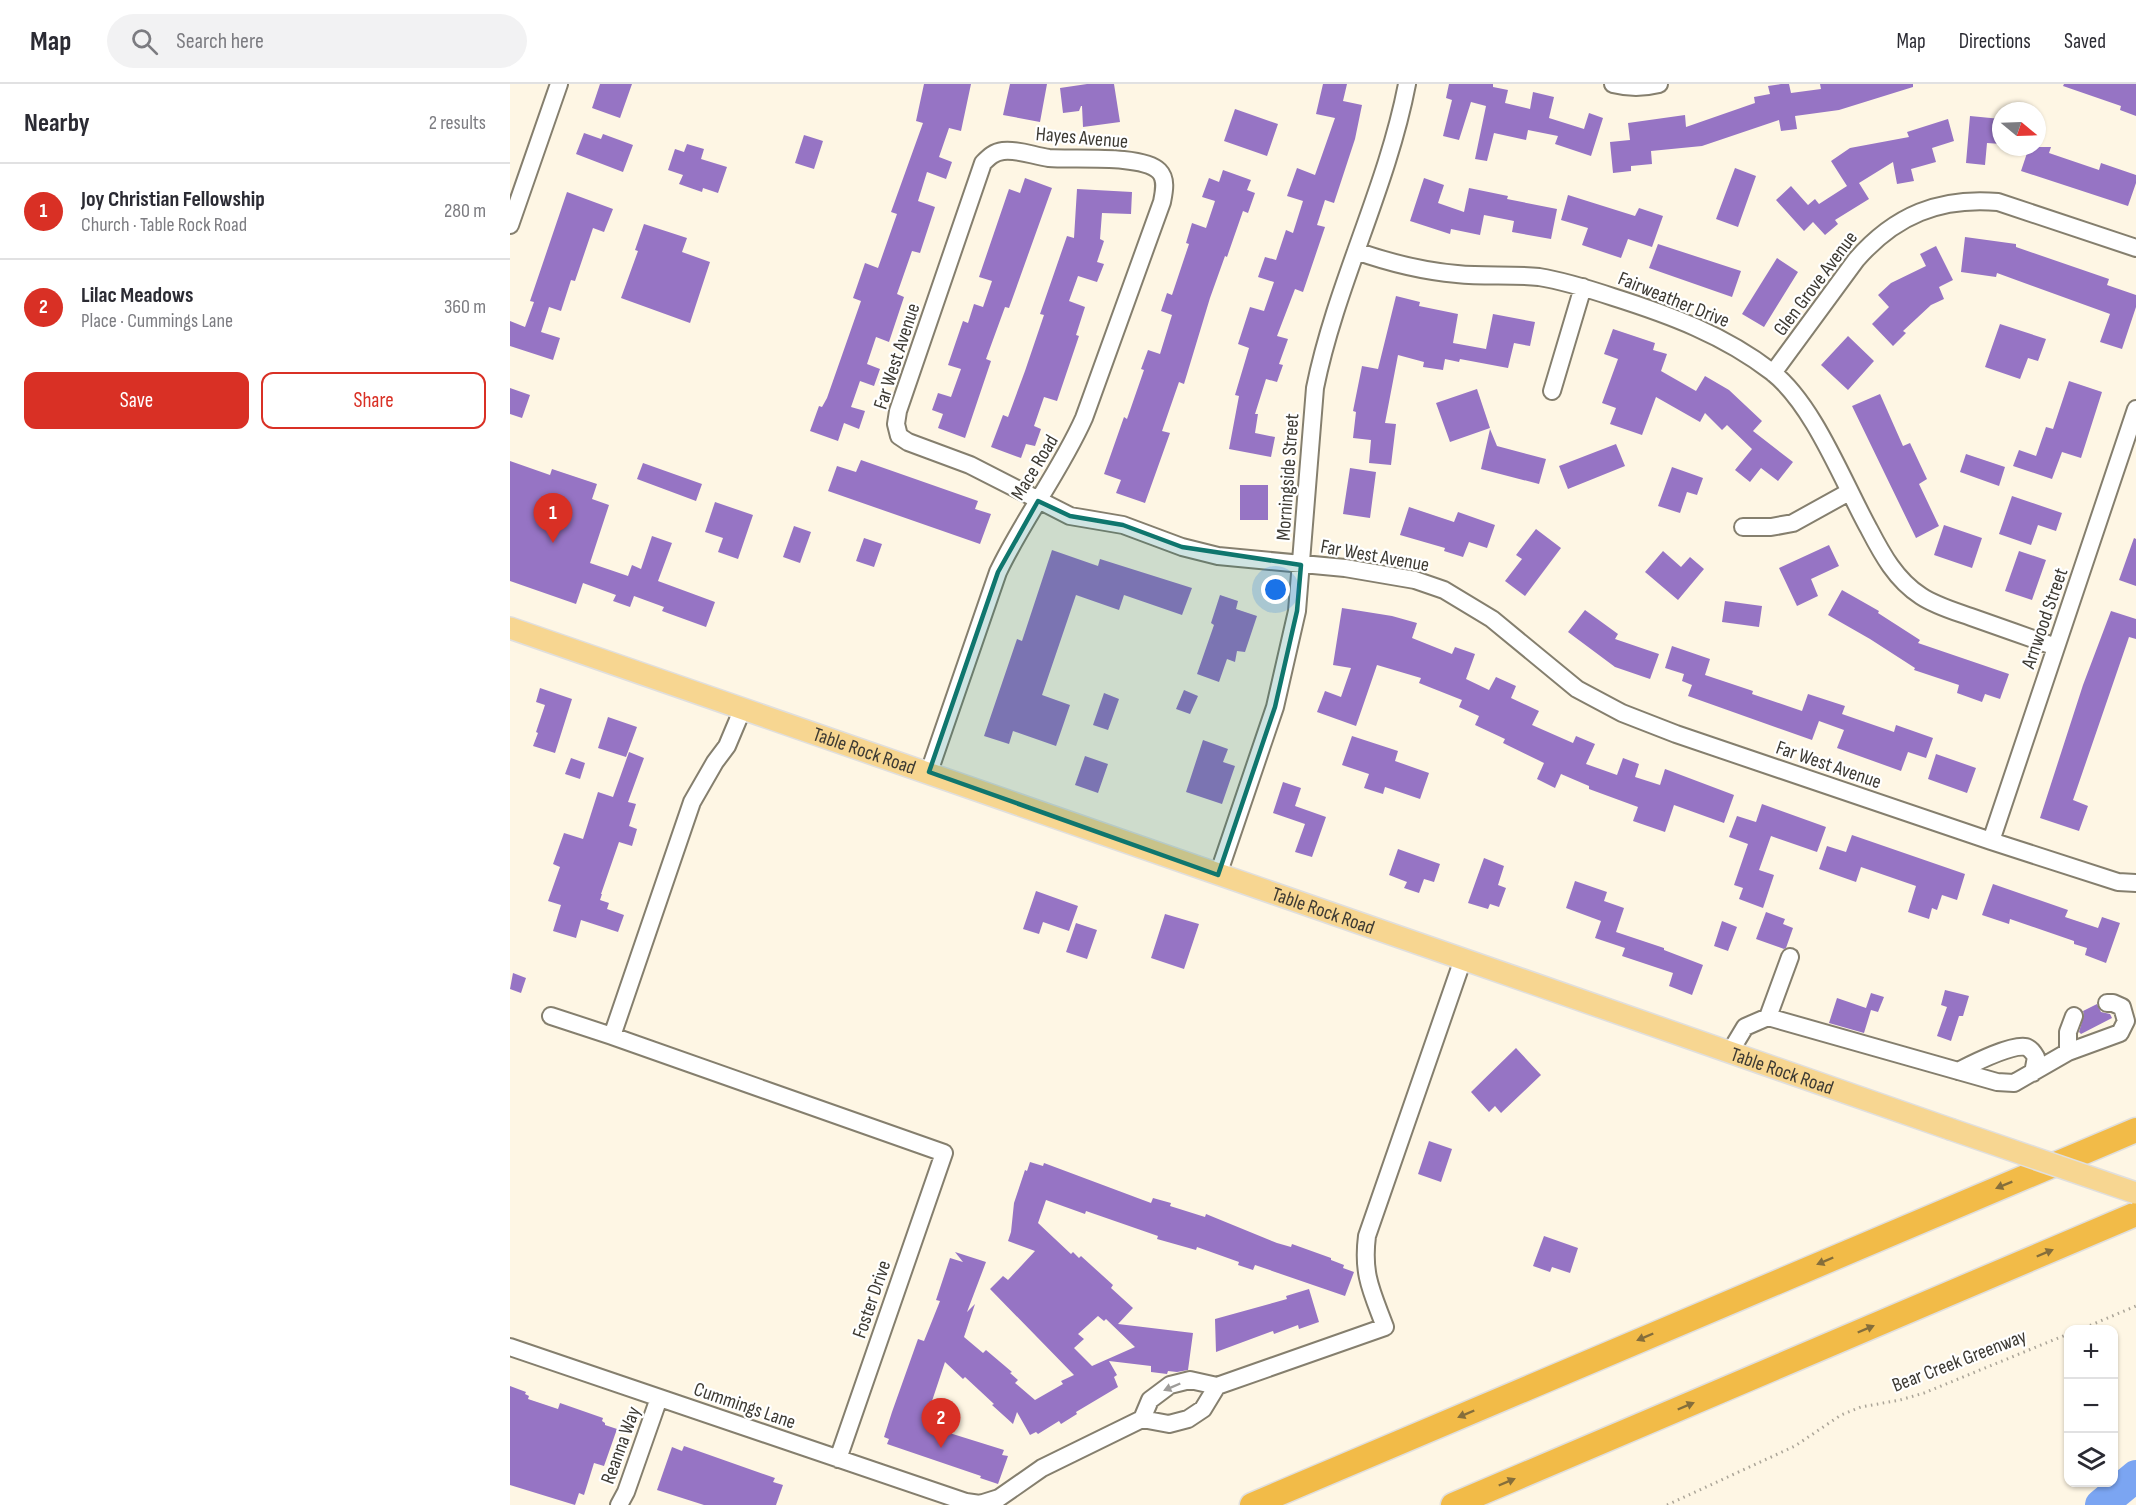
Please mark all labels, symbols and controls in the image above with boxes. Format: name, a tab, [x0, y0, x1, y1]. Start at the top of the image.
search box	[107, 14, 527, 68]
text: Map	[30, 25, 71, 58]
icon: search	[128, 25, 161, 58]
text: Search here	[176, 28, 264, 55]
text: Map	[1896, 29, 1926, 54]
text: Directions	[1959, 29, 2031, 54]
text: Saved	[2064, 29, 2106, 54]
north arrow	[1992, 102, 2046, 156]
text: Nearby	[24, 108, 90, 139]
text: 2 results	[429, 111, 486, 135]
street label: Hayes Avenue	[1035, 122, 1129, 154]
text: Joy Christian Fellowship	[81, 186, 265, 213]
text: 1	[40, 199, 47, 223]
text: 280 m	[444, 199, 486, 223]
text: Church · Table Rock Road	[81, 213, 247, 237]
street label: Glen Grove Avenue	[1769, 227, 1863, 341]
street label: Fairweather Drive	[1614, 267, 1733, 333]
text: Lilac Meadows	[81, 282, 193, 309]
text: 2	[39, 295, 48, 319]
text: 360 m	[444, 295, 486, 319]
street label: Far West Avenue	[869, 300, 925, 412]
text: Place · Cummings Lane	[81, 309, 233, 333]
button: Save	[24, 372, 249, 429]
button: Share	[261, 372, 486, 429]
street label: Morningside Street	[1272, 413, 1304, 541]
street label: Mace Road	[1006, 430, 1064, 505]
pin: 1	[534, 494, 573, 543]
street label: Far West Avenue	[1319, 535, 1431, 577]
street label: Arnwood Street	[2016, 565, 2073, 673]
your location	[1261, 575, 1290, 604]
street label: Table Rock Road	[810, 722, 919, 780]
street label: Far West Avenue	[1773, 736, 1885, 794]
street label: Table Rock Road	[1269, 882, 1378, 940]
street label: Table Rock Road	[1727, 1042, 1836, 1100]
one-way arrow	[1995, 1180, 2013, 1190]
one-way arrow	[2037, 1248, 2055, 1258]
street label: Foster Drive	[847, 1257, 896, 1341]
one-way arrow	[1816, 1257, 1834, 1266]
one-way arrow	[1857, 1324, 1875, 1334]
street label: Bear Creek Greenway	[1889, 1324, 2030, 1398]
map controls	[2064, 1325, 2118, 1487]
button: +	[2064, 1325, 2118, 1379]
one-way arrow	[1636, 1332, 1654, 1342]
street label: Cummings Lane	[691, 1377, 799, 1435]
button: −	[2064, 1379, 2118, 1433]
one-way arrow	[1162, 1382, 1180, 1392]
pin: 2	[922, 1398, 960, 1448]
one-way arrow	[1678, 1401, 1696, 1411]
street label: Reanna Way	[596, 1403, 646, 1487]
one-way arrow	[1458, 1410, 1475, 1419]
button: layers	[2064, 1433, 2118, 1487]
one-way arrow	[1498, 1477, 1516, 1486]

